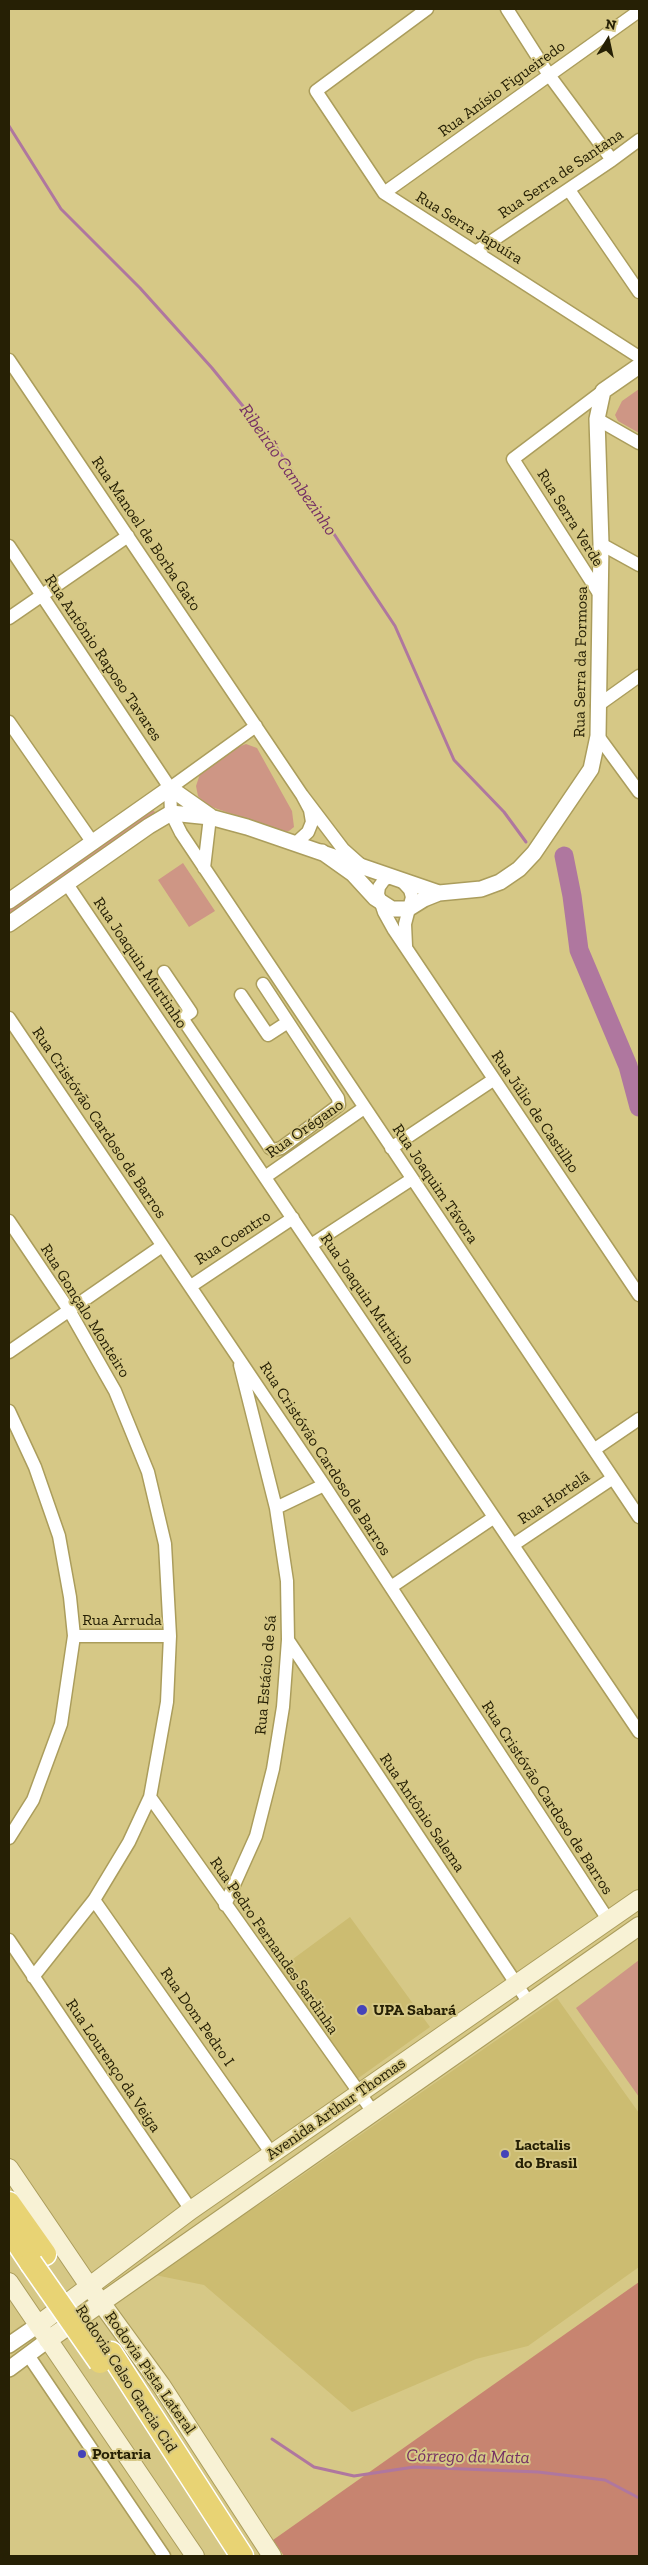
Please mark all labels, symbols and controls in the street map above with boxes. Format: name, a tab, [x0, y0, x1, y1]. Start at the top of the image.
north arrow	[583, 15, 633, 65]
text: N	[604, 15, 617, 34]
street label: Rua Anísio Figueiredo	[435, 37, 569, 141]
street label: Rua Serra de Santana	[495, 125, 627, 223]
street label: Rua Serra Japuíra	[412, 187, 526, 269]
water label: Ribeirão Cambezinho	[234, 400, 342, 540]
street label: Rua Manoel de Borba Gato	[87, 453, 205, 615]
street label: Rua Serra Verde	[532, 466, 608, 570]
street label: Rua Antônio Raposo Tavares	[40, 571, 166, 745]
street label: Rua Serra da Formosa	[570, 586, 592, 738]
street label: Rua Joaquin Murtinho	[89, 894, 191, 1032]
street label: Rua Cristóvão Cardoso de Barros	[28, 1024, 170, 1222]
street label: Rua Júlio de Castilho	[487, 1047, 583, 1177]
street label: Rua Orégano	[263, 1095, 347, 1163]
street label: Rua Joaquim Távora	[388, 1121, 482, 1247]
street label: Rua Coentro	[192, 1206, 274, 1270]
street label: Rua Joaquin Murtinho	[316, 1230, 418, 1368]
street label: Rua Gonçalo Monteiro	[36, 1241, 134, 1381]
street label: Rua Cristóvão Cardoso de Barros	[255, 1359, 395, 1559]
street label: Rua Hortelã	[515, 1467, 593, 1529]
street label: Rua Arruda	[82, 1610, 162, 1630]
street label: Rua Estácio de Sá	[251, 1614, 281, 1736]
street label: Rua Cristóvão Cardoso de Barros	[477, 1698, 617, 1898]
street label: Rua Antônio Salema	[375, 1750, 469, 1876]
street label: Rua Pedro Fernandes Sardinha	[205, 1854, 343, 2038]
street label: Rua Dom Pedro I	[156, 1964, 238, 2070]
street label: Rua Lourenço da Veiga	[61, 1996, 165, 2136]
place label: UPA Sabará	[373, 2000, 456, 2020]
marker: UPA Sabará	[355, 2003, 369, 2017]
street label: Avenida Arthur Thomas	[263, 2054, 409, 2164]
place label: Lactalis do Brasil	[515, 2135, 577, 2173]
marker: Lactalis do Brasil	[499, 2148, 511, 2160]
street label: Rodovia Celso Garcia Cid	[71, 2302, 181, 2456]
street label: Rodovia Pista Lateral	[100, 2308, 200, 2438]
place label: Portaria	[92, 2444, 151, 2464]
water label: Córrego da Mata	[406, 2445, 530, 2469]
marker: Portaria	[76, 2448, 88, 2460]

